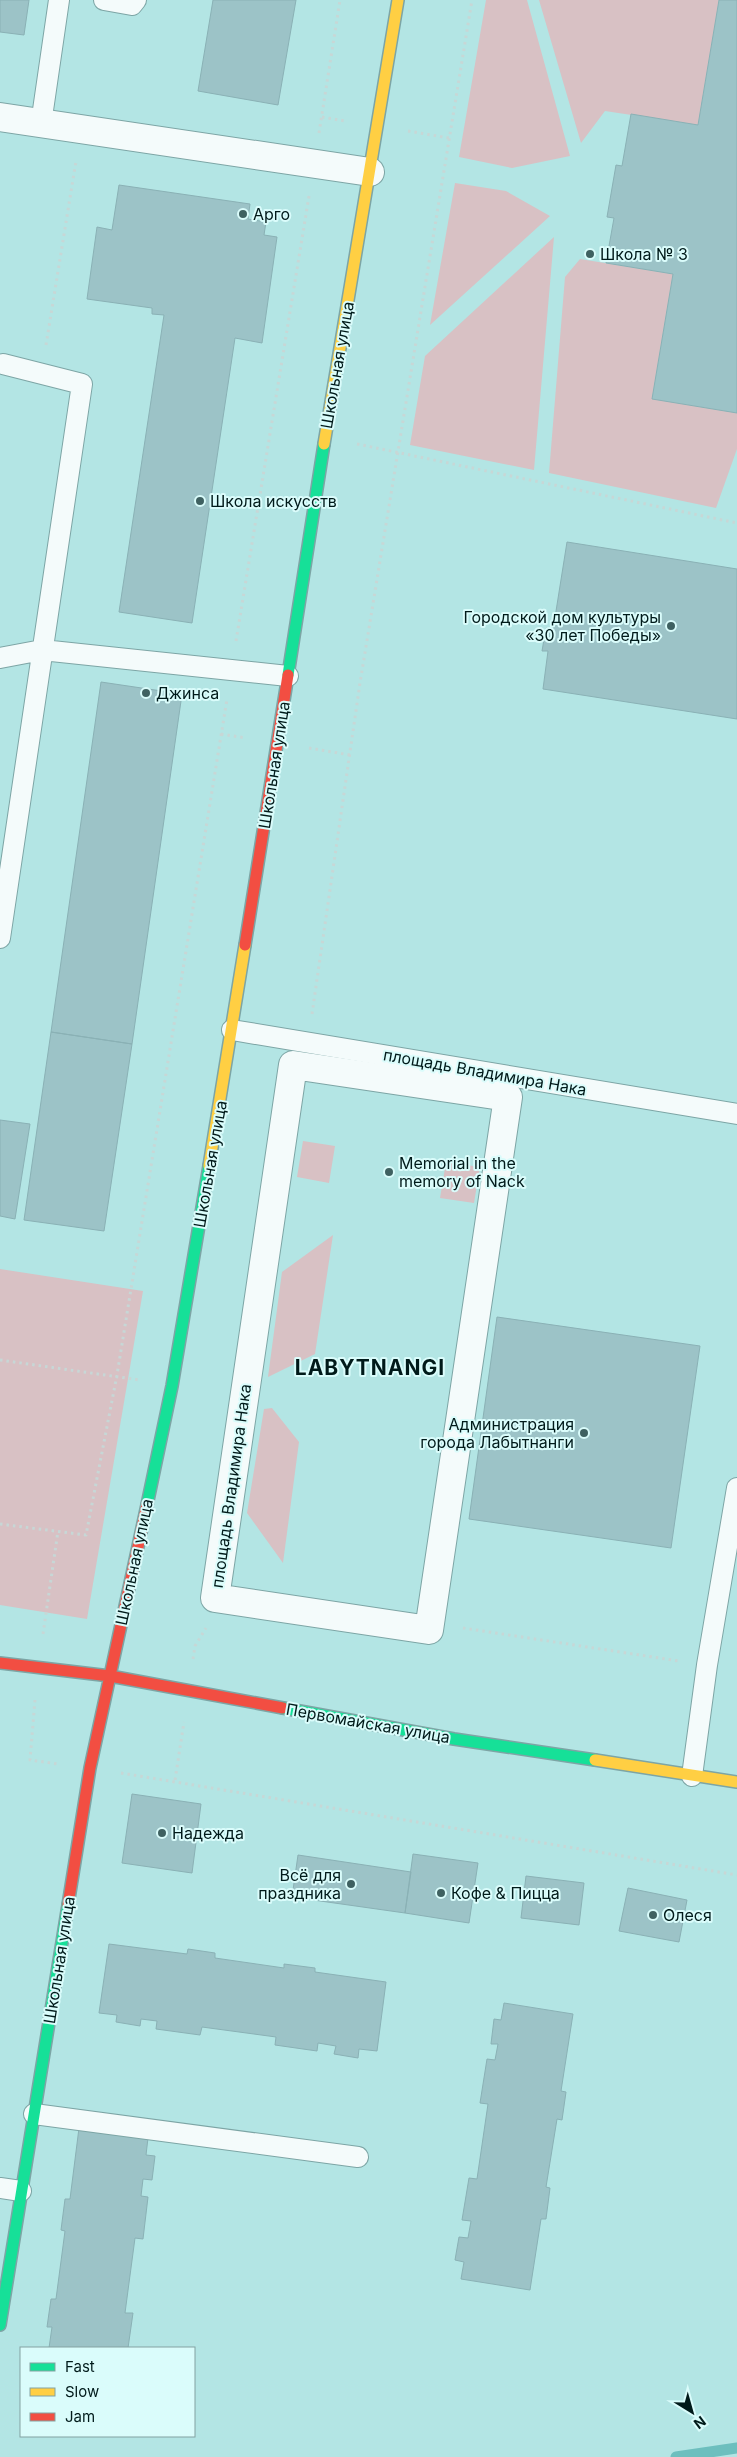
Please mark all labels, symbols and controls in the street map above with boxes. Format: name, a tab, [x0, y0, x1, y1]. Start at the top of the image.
place label: Арго	[253, 204, 290, 224]
marker: Арго	[237, 208, 249, 220]
place label: Школа № 3	[600, 244, 688, 264]
marker: Школа № 3	[584, 248, 596, 260]
street label: Школьная улица	[316, 300, 358, 430]
place label: Школа искусств	[210, 491, 337, 511]
marker: Школа искусств	[194, 495, 206, 507]
place label: Городской дом культуры «30 лет Победы»	[463, 607, 661, 645]
marker: Городской дом культуры «30 лет Победы»	[665, 620, 677, 632]
place label: Джинса	[156, 683, 219, 703]
marker: Джинса	[140, 687, 152, 699]
street label: Школьная улица	[254, 700, 294, 830]
street label: площадь Владимира Нака	[382, 1044, 588, 1100]
street label: Школьная улица	[189, 1099, 231, 1229]
place label: Memorial in the memory of Nack	[399, 1153, 525, 1191]
marker: Memorial in the memory of Nack	[383, 1166, 395, 1178]
district label: LABYTNANGI	[295, 1355, 445, 1380]
street label: площадь Владимира Нака	[207, 1383, 255, 1589]
place label: Администрация города Лабытнанги	[420, 1414, 574, 1452]
marker: Администрация города Лабытнанги	[578, 1427, 590, 1439]
street label: Школьная улица	[111, 1497, 157, 1627]
street label: Первомайская улица	[285, 1699, 451, 1747]
place label: Надежда	[172, 1823, 244, 1843]
marker: Надежда	[156, 1827, 168, 1839]
place label: Всё для праздника	[258, 1865, 341, 1903]
marker: Всё для праздника	[345, 1878, 357, 1890]
place label: Кофе & Пицца	[451, 1883, 560, 1903]
marker: Кофе & Пицца	[435, 1887, 447, 1899]
street label: Школьная улица	[39, 1895, 79, 2025]
place label: Олеся	[663, 1905, 712, 1925]
marker: Олеся	[647, 1909, 659, 1921]
legend	[20, 2347, 195, 2437]
text: Fast	[65, 2357, 95, 2376]
text: Slow	[65, 2382, 99, 2401]
north arrow	[667, 2387, 717, 2437]
text: Jam	[65, 2407, 95, 2426]
text: N	[691, 2413, 710, 2433]

